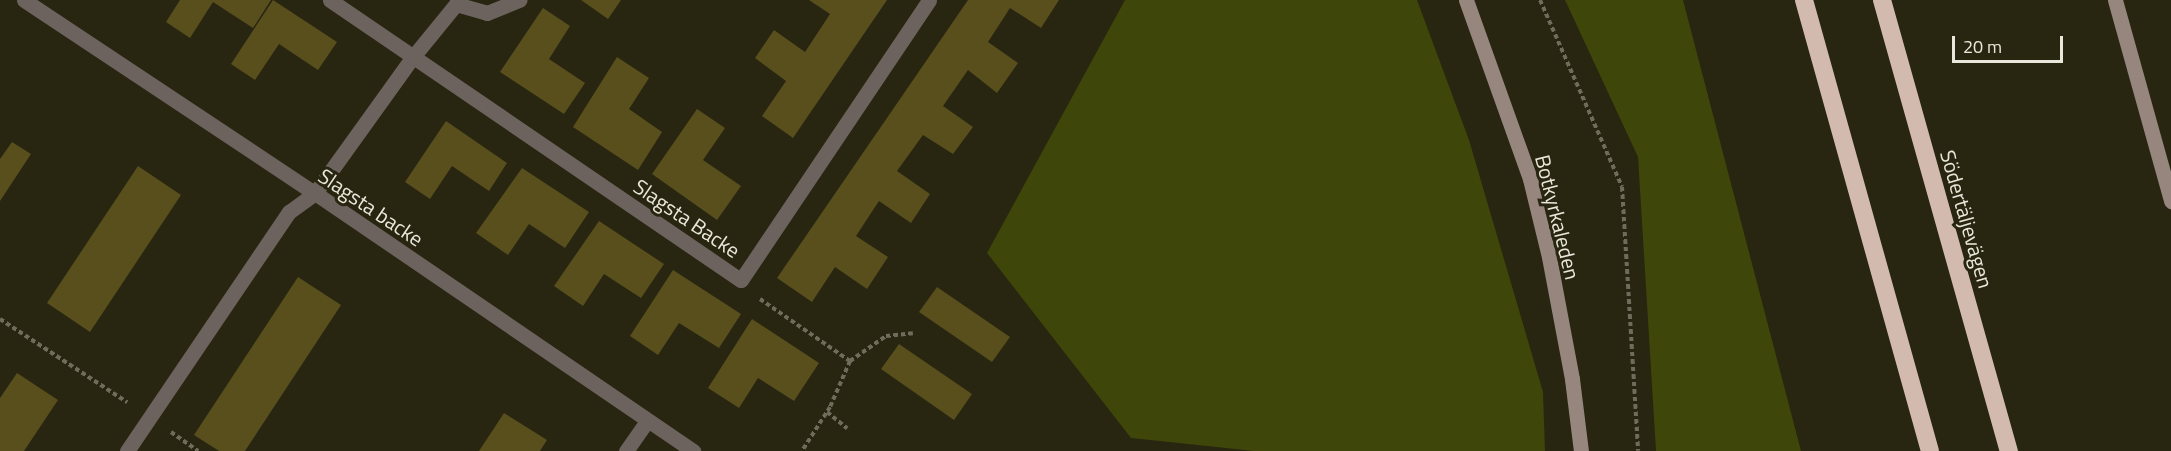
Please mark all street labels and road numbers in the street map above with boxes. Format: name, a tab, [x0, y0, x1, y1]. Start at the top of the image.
street label: Södertäljevägen	[1935, 147, 1999, 291]
street label: Botkyrkaleden	[1530, 152, 1586, 282]
street label: Slagsta backe	[314, 163, 428, 251]
street label: Slagsta Backe	[629, 173, 745, 263]

